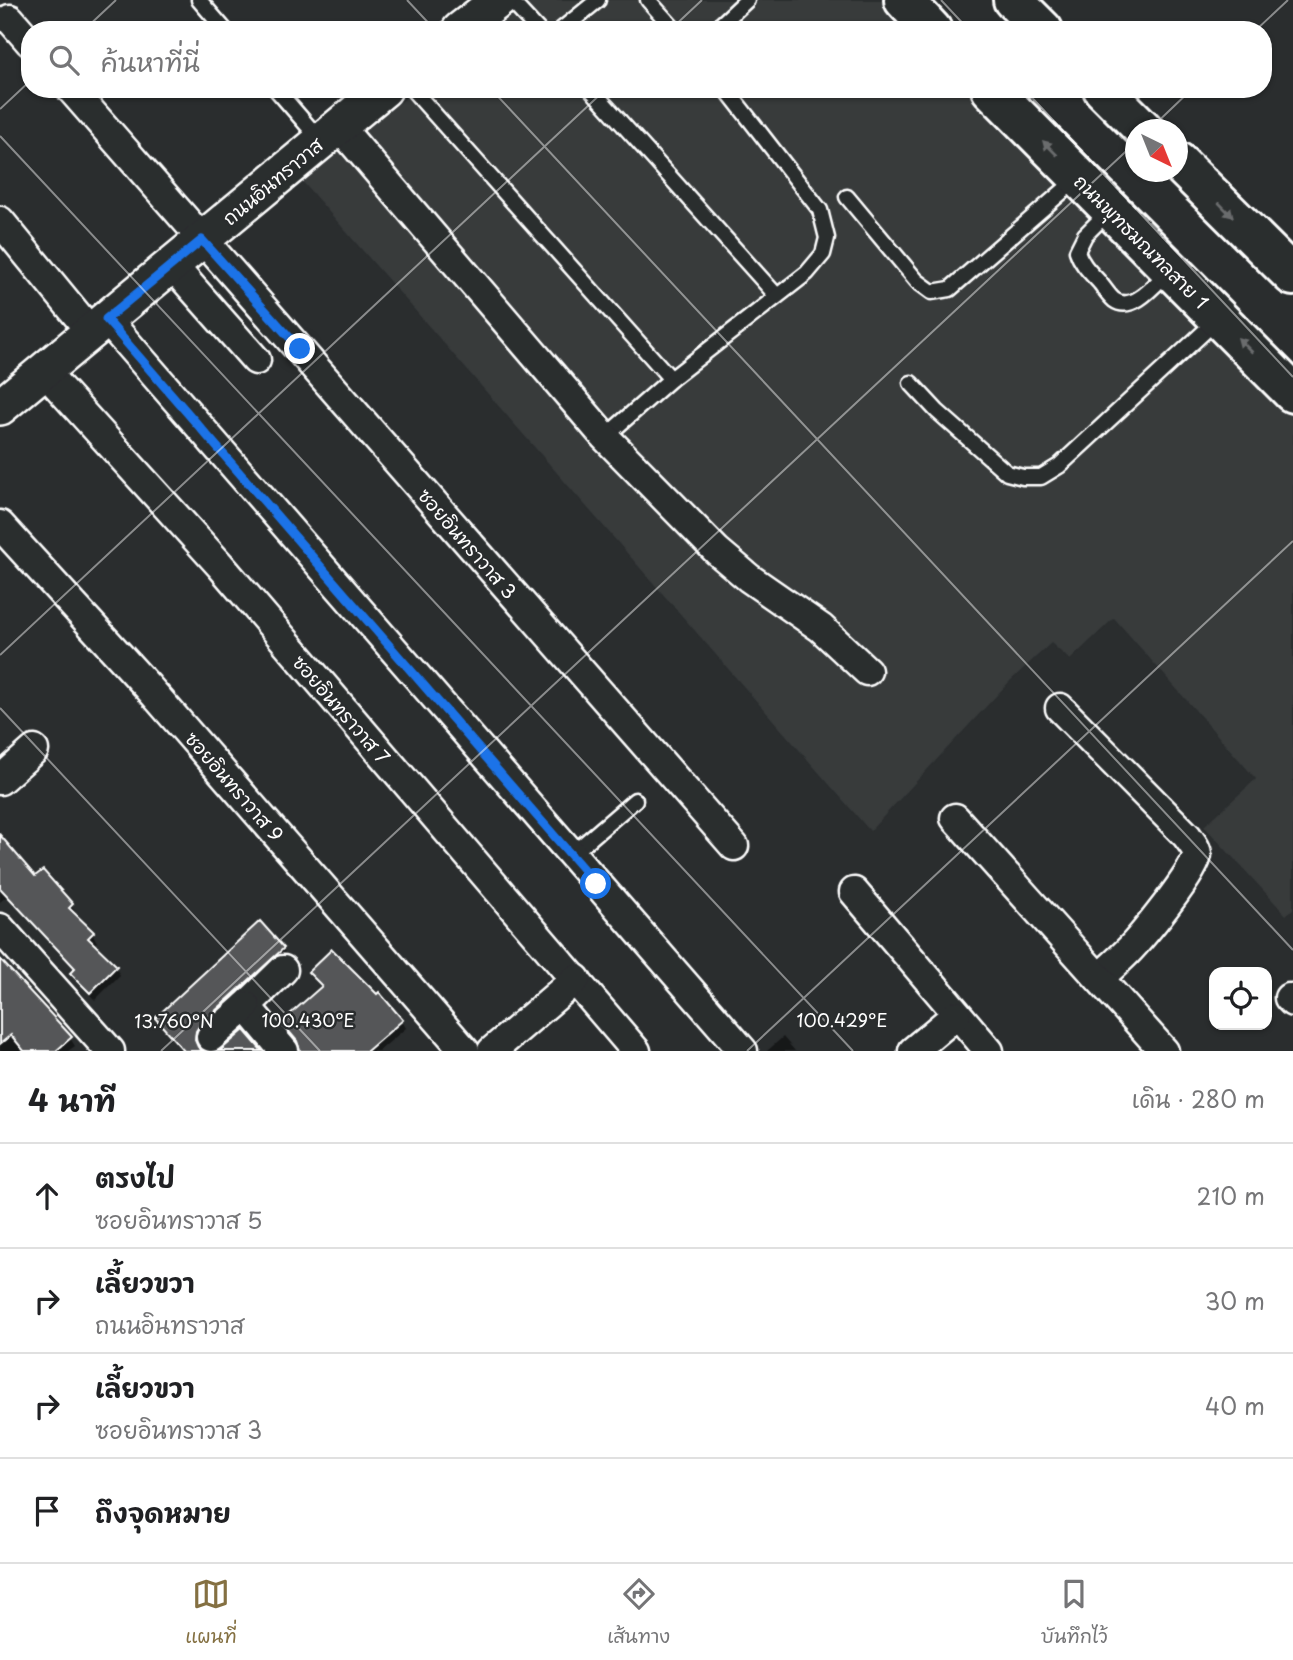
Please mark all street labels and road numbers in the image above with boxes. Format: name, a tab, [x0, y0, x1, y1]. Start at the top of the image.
street label: ถนนอินทราวาส	[216, 130, 329, 231]
street label: ถนนพุทธมณฑลสาย 1	[1067, 167, 1216, 316]
street label: ซอยอินทราวาส 3	[412, 482, 524, 604]
street label: ซอยอินทราวาส 7	[287, 648, 397, 770]
street label: ซอยอินทราวาส 9	[179, 725, 291, 847]

